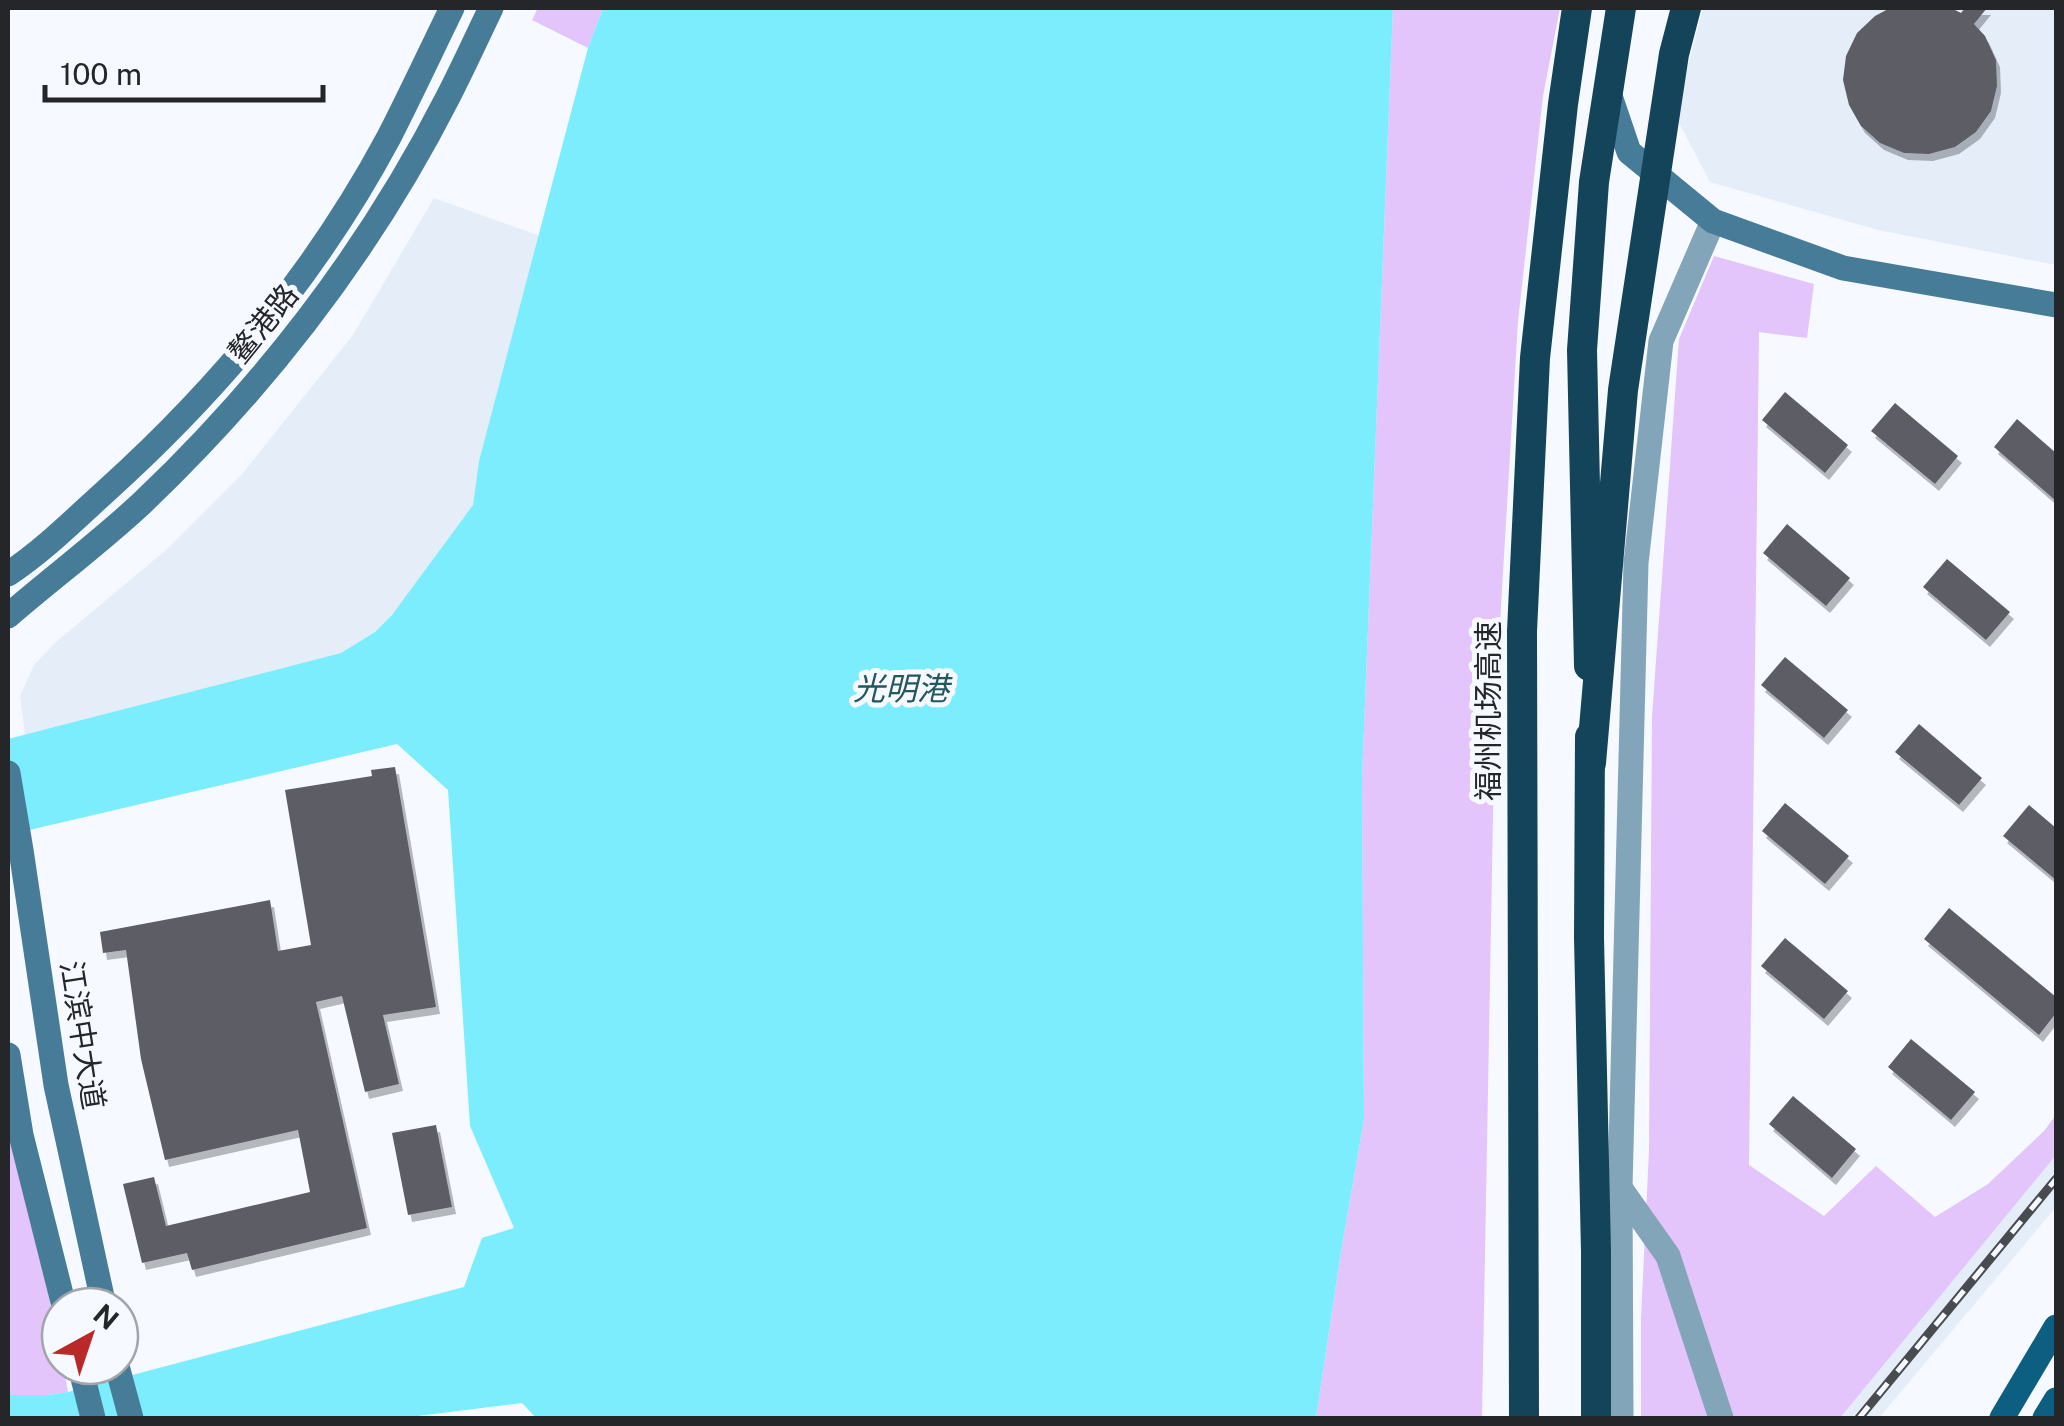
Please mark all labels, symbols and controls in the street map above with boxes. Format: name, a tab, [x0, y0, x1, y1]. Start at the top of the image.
scale bar	[45, 40, 322, 102]
text: 100 m	[60, 56, 142, 92]
street label: 鳌港路	[221, 277, 305, 369]
street label: 福州机场高速	[1470, 621, 1506, 801]
water label: 光明港	[853, 670, 953, 707]
street label: 江滨中大道	[53, 958, 113, 1112]
north arrow	[40, 1286, 140, 1386]
text: N	[87, 1297, 125, 1336]

